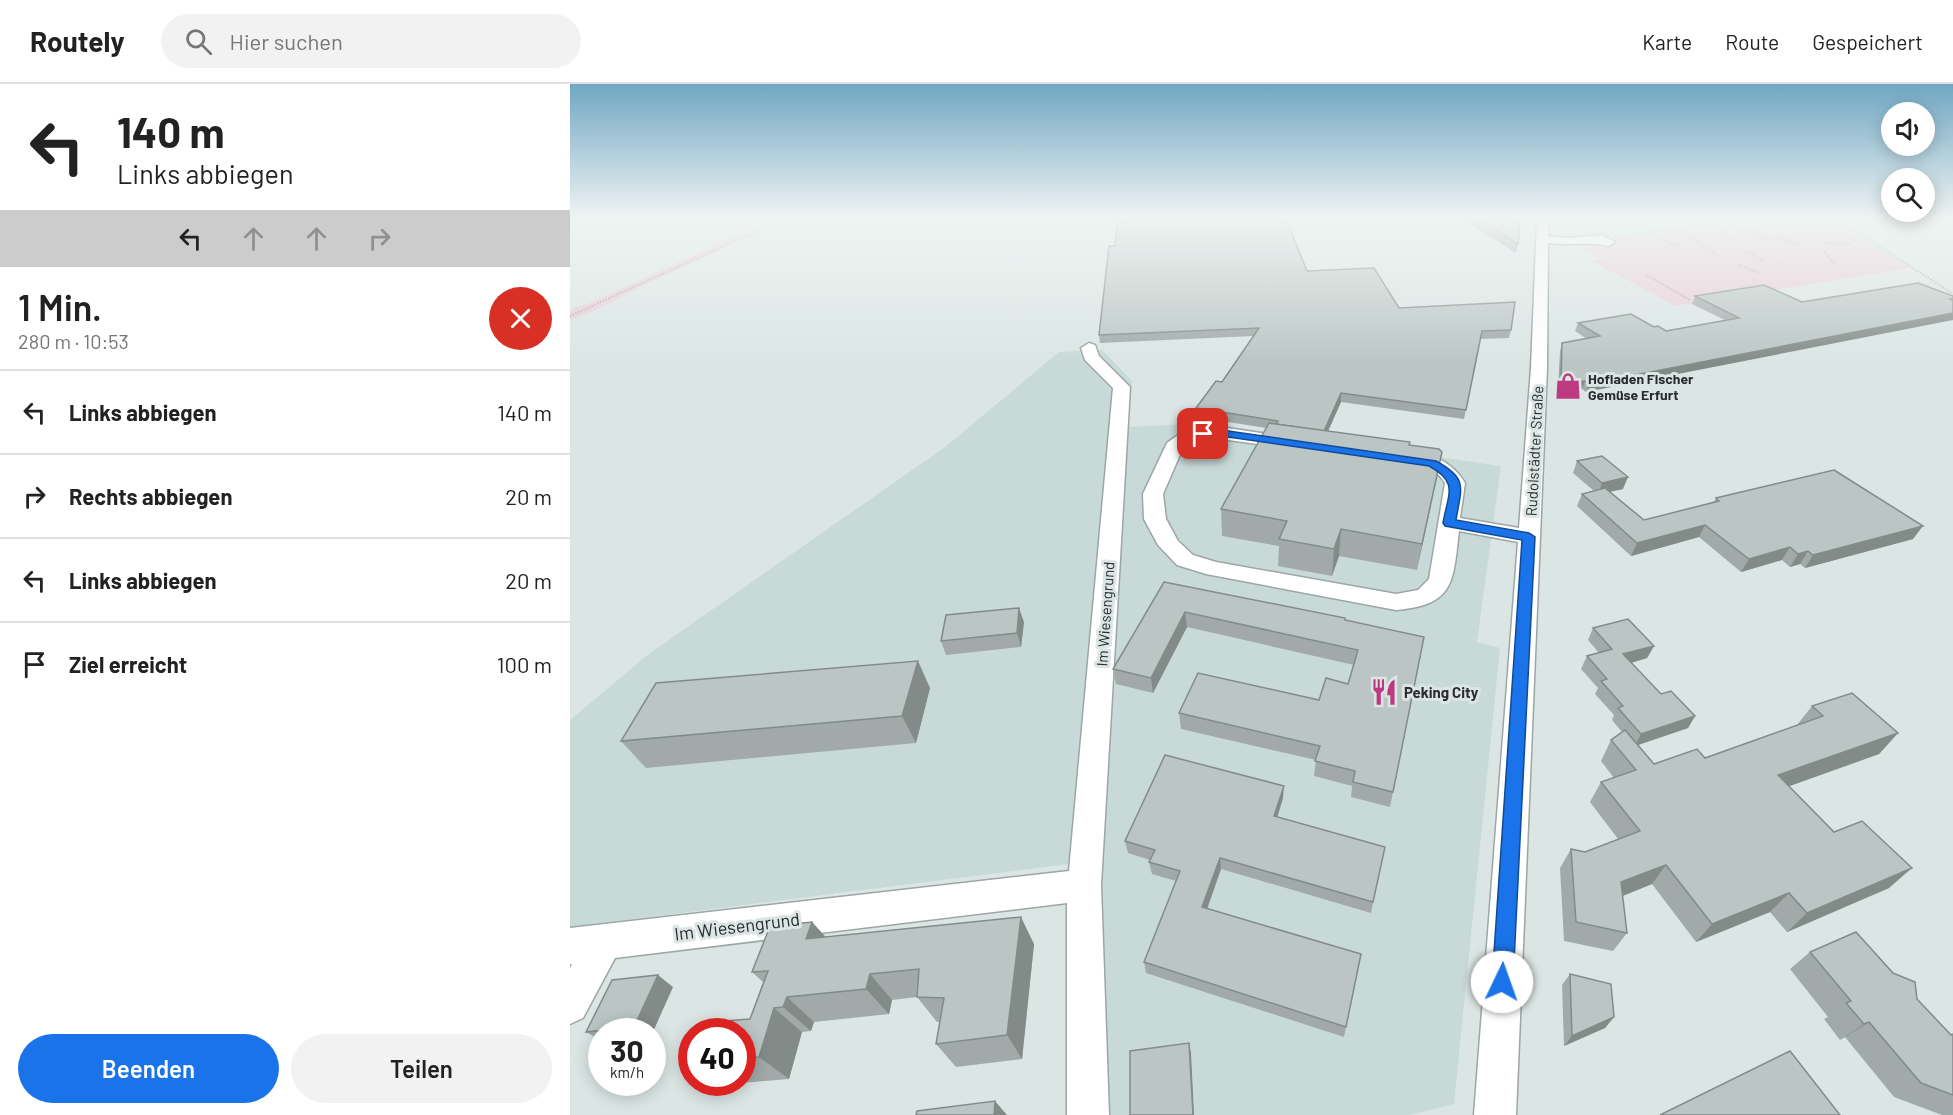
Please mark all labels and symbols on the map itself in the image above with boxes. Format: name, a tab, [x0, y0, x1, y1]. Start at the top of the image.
place label: Hofladen Fischer Gemüse Erfurt	[1588, 370, 1694, 403]
shop icon: Hofladen Fischer Gemüse Erfurt	[1553, 371, 1583, 401]
street label: Rudolstädter Straße	[1522, 385, 1546, 517]
pin	[1177, 408, 1228, 459]
street label: Im Wiesengrund	[1092, 561, 1118, 667]
restaurant icon: Peking City	[1369, 677, 1399, 707]
place label: Peking City	[1404, 683, 1479, 701]
street label: Im Wiesengrund	[673, 907, 801, 945]
position arrow	[1470, 950, 1534, 1014]
speed limit sign: 40	[678, 1018, 756, 1096]

